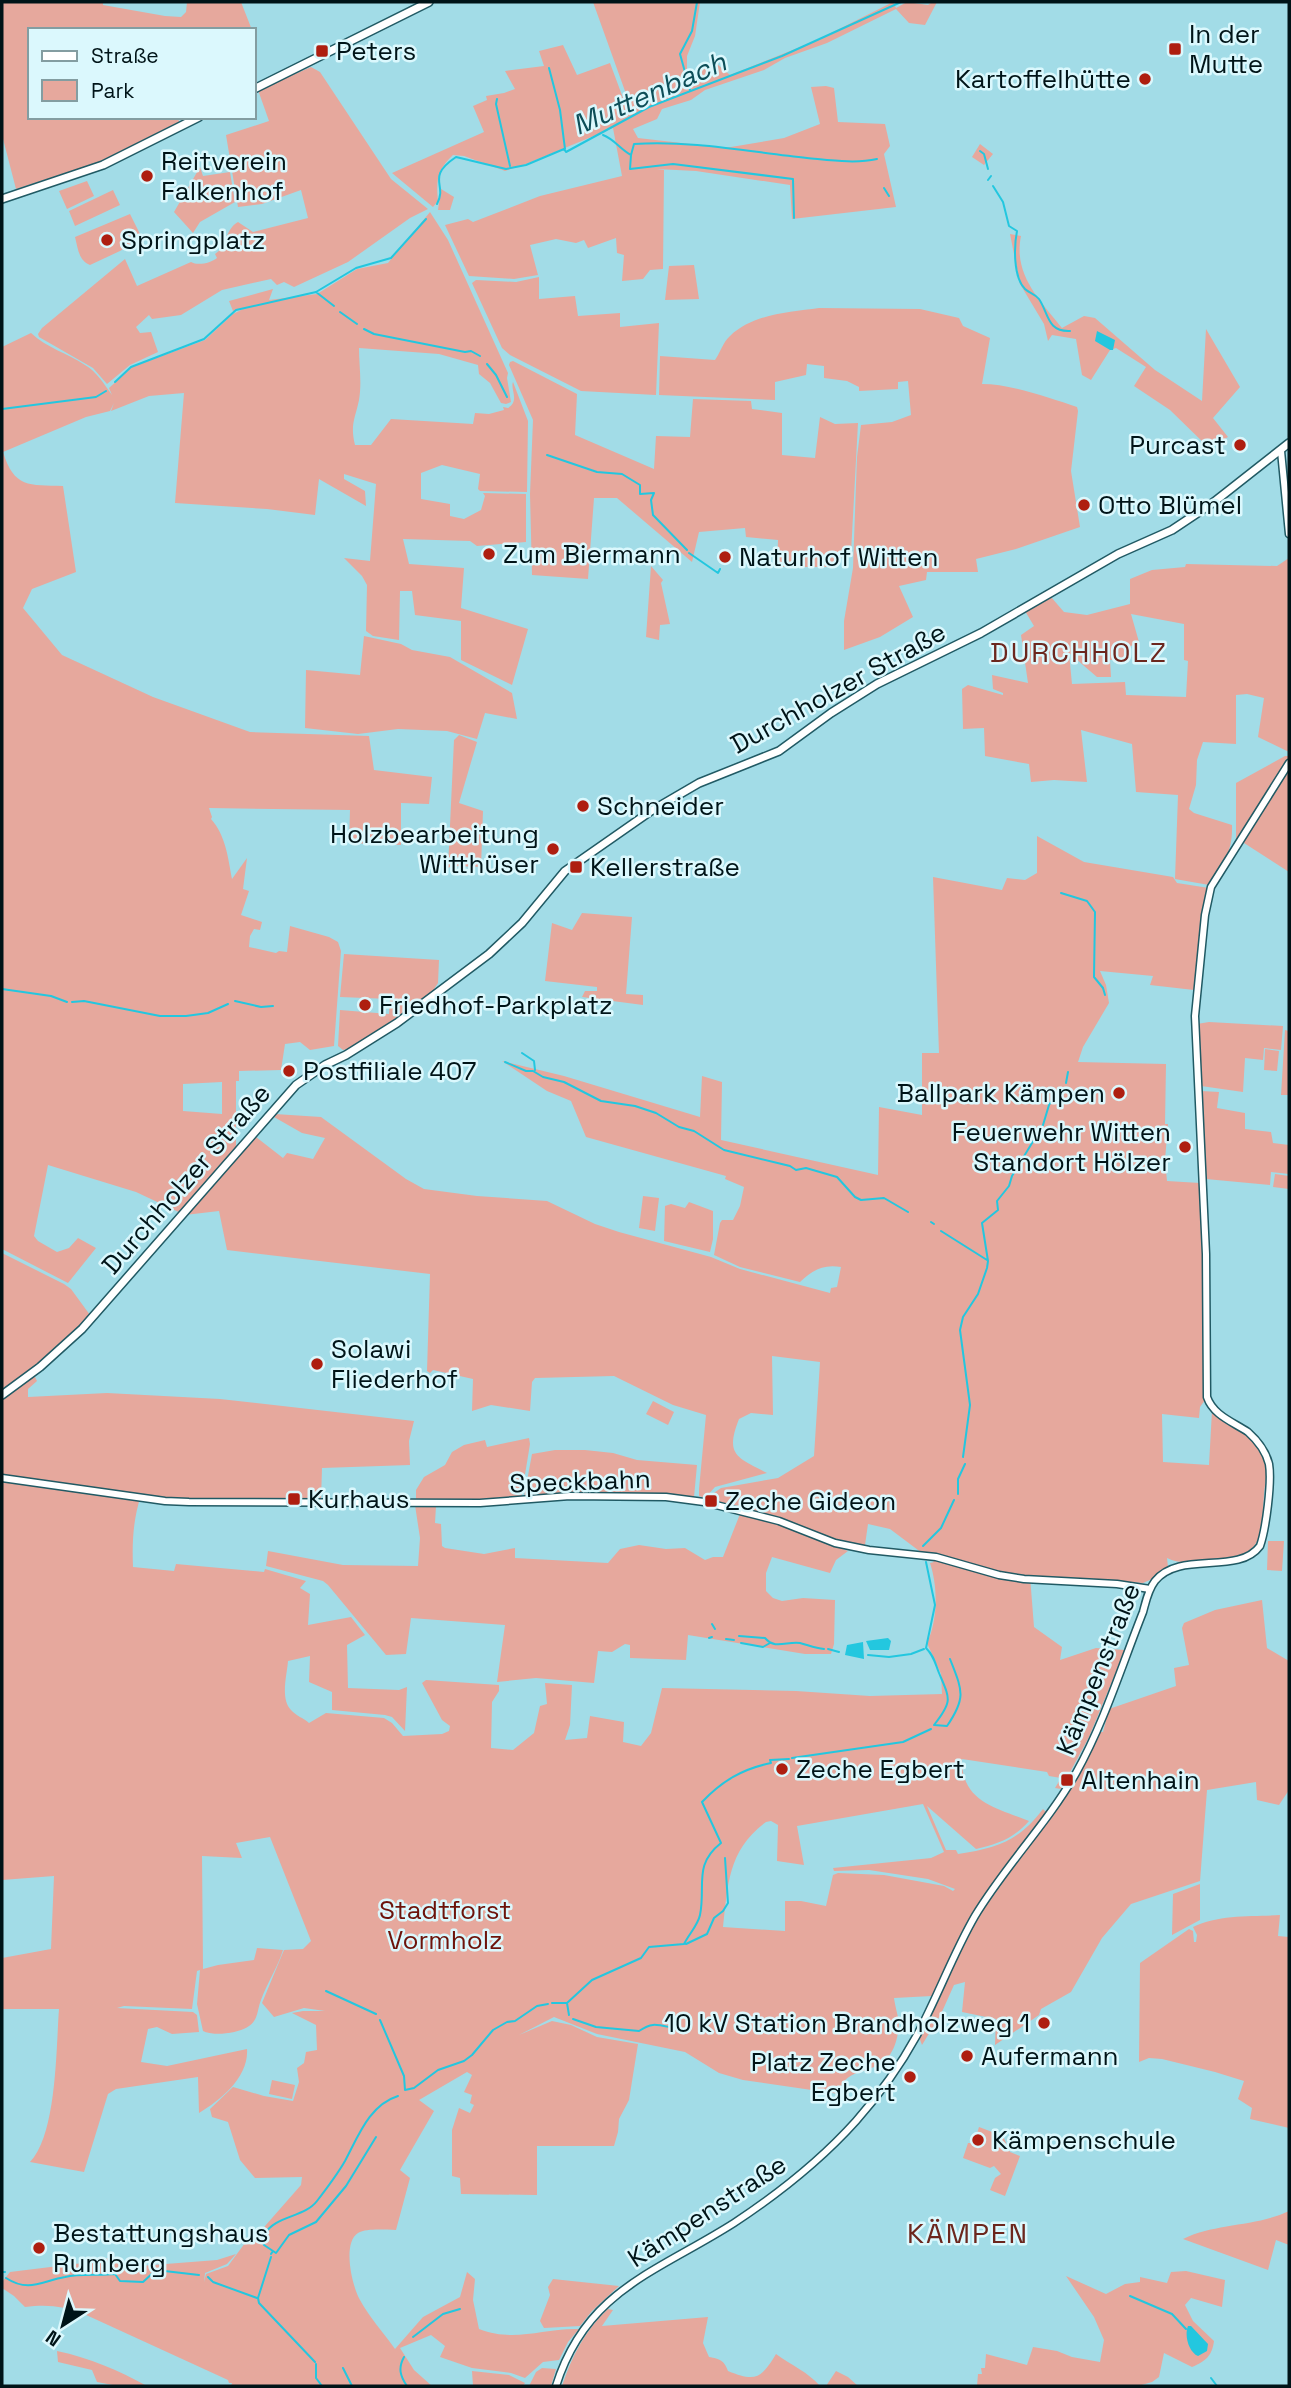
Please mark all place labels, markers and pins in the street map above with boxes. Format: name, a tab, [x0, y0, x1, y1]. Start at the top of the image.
place label: In der Mutte	[1189, 17, 1263, 81]
place label: Peters	[336, 34, 416, 68]
marker: In der Mutte	[1167, 41, 1183, 57]
marker: Peters	[314, 43, 330, 59]
place label: Kartoffelhütte	[955, 62, 1131, 96]
marker: Kartoffelhütte	[1137, 71, 1153, 87]
place label: Reitverein Falkenhof	[161, 144, 287, 208]
marker: Reitverein Falkenhof	[139, 168, 155, 184]
place label: Springplatz	[121, 223, 265, 257]
marker: Springplatz	[99, 232, 115, 248]
place label: Purcast	[1129, 428, 1226, 462]
marker: Purcast	[1232, 437, 1248, 453]
place label: Otto Blümel	[1098, 488, 1242, 522]
marker: Otto Blümel	[1076, 497, 1092, 513]
place label: Zum Biermann	[503, 537, 681, 571]
place label: Naturhof Witten	[739, 540, 938, 574]
marker: Zum Biermann	[481, 546, 497, 562]
marker: Naturhof Witten	[717, 549, 733, 565]
place label: Schneider	[597, 789, 724, 823]
marker: Schneider	[575, 798, 591, 814]
place label: Holzbearbeitung Witthüser	[330, 817, 539, 881]
marker: Holzbearbeitung Witthüser	[545, 841, 561, 857]
place label: Kellerstraße	[590, 850, 740, 884]
marker: Kellerstraße	[568, 859, 584, 875]
place label: Friedhof-Parkplatz	[379, 988, 612, 1022]
marker: Friedhof-Parkplatz	[357, 997, 373, 1013]
place label: Postfiliale 407	[303, 1054, 477, 1088]
marker: Postfiliale 407	[281, 1063, 297, 1079]
place label: Ballpark Kämpen	[897, 1076, 1105, 1110]
marker: Ballpark Kämpen	[1111, 1085, 1127, 1101]
place label: Feuerwehr Witten Standort Hölzer	[952, 1115, 1171, 1179]
marker: Feuerwehr Witten Standort Hölzer	[1177, 1139, 1193, 1155]
place label: Solawi Fliederhof	[331, 1332, 458, 1396]
marker: Solawi Fliederhof	[309, 1356, 325, 1372]
place label: Kurhaus	[308, 1482, 410, 1516]
place label: Zeche Gideon	[725, 1484, 896, 1518]
marker: Kurhaus	[286, 1491, 302, 1507]
marker: Zeche Gideon	[703, 1493, 719, 1509]
place label: Zeche Egbert	[796, 1752, 965, 1786]
marker: Zeche Egbert	[774, 1761, 790, 1777]
place label: Altenhain	[1081, 1763, 1200, 1797]
marker: Altenhain	[1059, 1772, 1075, 1788]
place label: 10 kV Station Brandholzweg 1	[664, 2006, 1030, 2040]
marker: 10 kV Station Brandholzweg 1	[1036, 2015, 1052, 2031]
place label: Aufermann	[981, 2039, 1119, 2073]
place label: Platz Zeche Egbert	[751, 2045, 896, 2109]
marker: Aufermann	[959, 2048, 975, 2064]
marker: Platz Zeche Egbert	[902, 2069, 918, 2085]
place label: Kämpenschule	[992, 2123, 1176, 2157]
marker: Kämpenschule	[970, 2132, 986, 2148]
place label: Bestattungshaus Rumberg	[53, 2216, 269, 2280]
marker: Bestattungshaus Rumberg	[31, 2240, 47, 2256]

